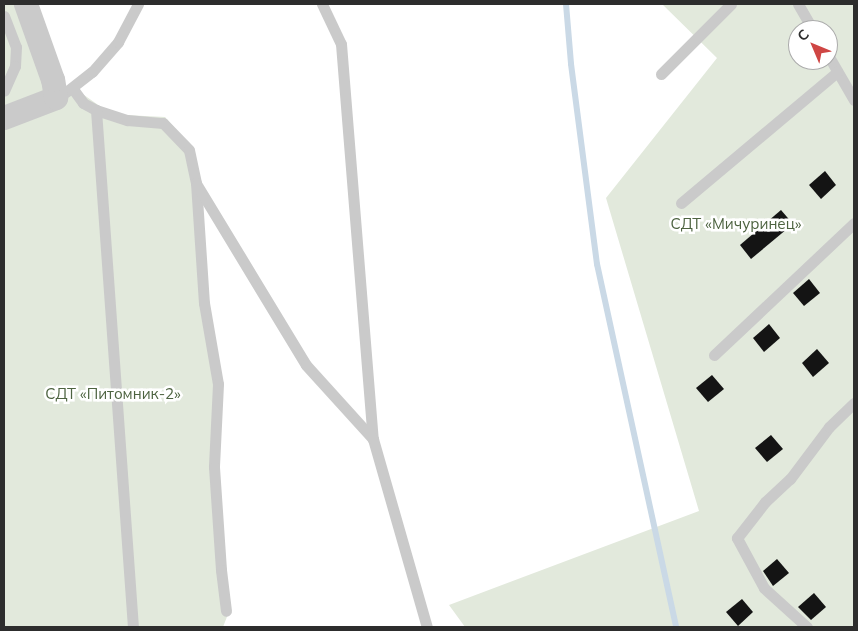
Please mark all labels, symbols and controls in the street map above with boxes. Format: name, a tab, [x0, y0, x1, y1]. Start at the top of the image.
north arrow	[788, 20, 838, 70]
text: С	[793, 25, 813, 45]
park label: СДТ «Мичуринец»	[670, 215, 802, 233]
park label: СДТ «Питомник-2»	[45, 385, 181, 403]

